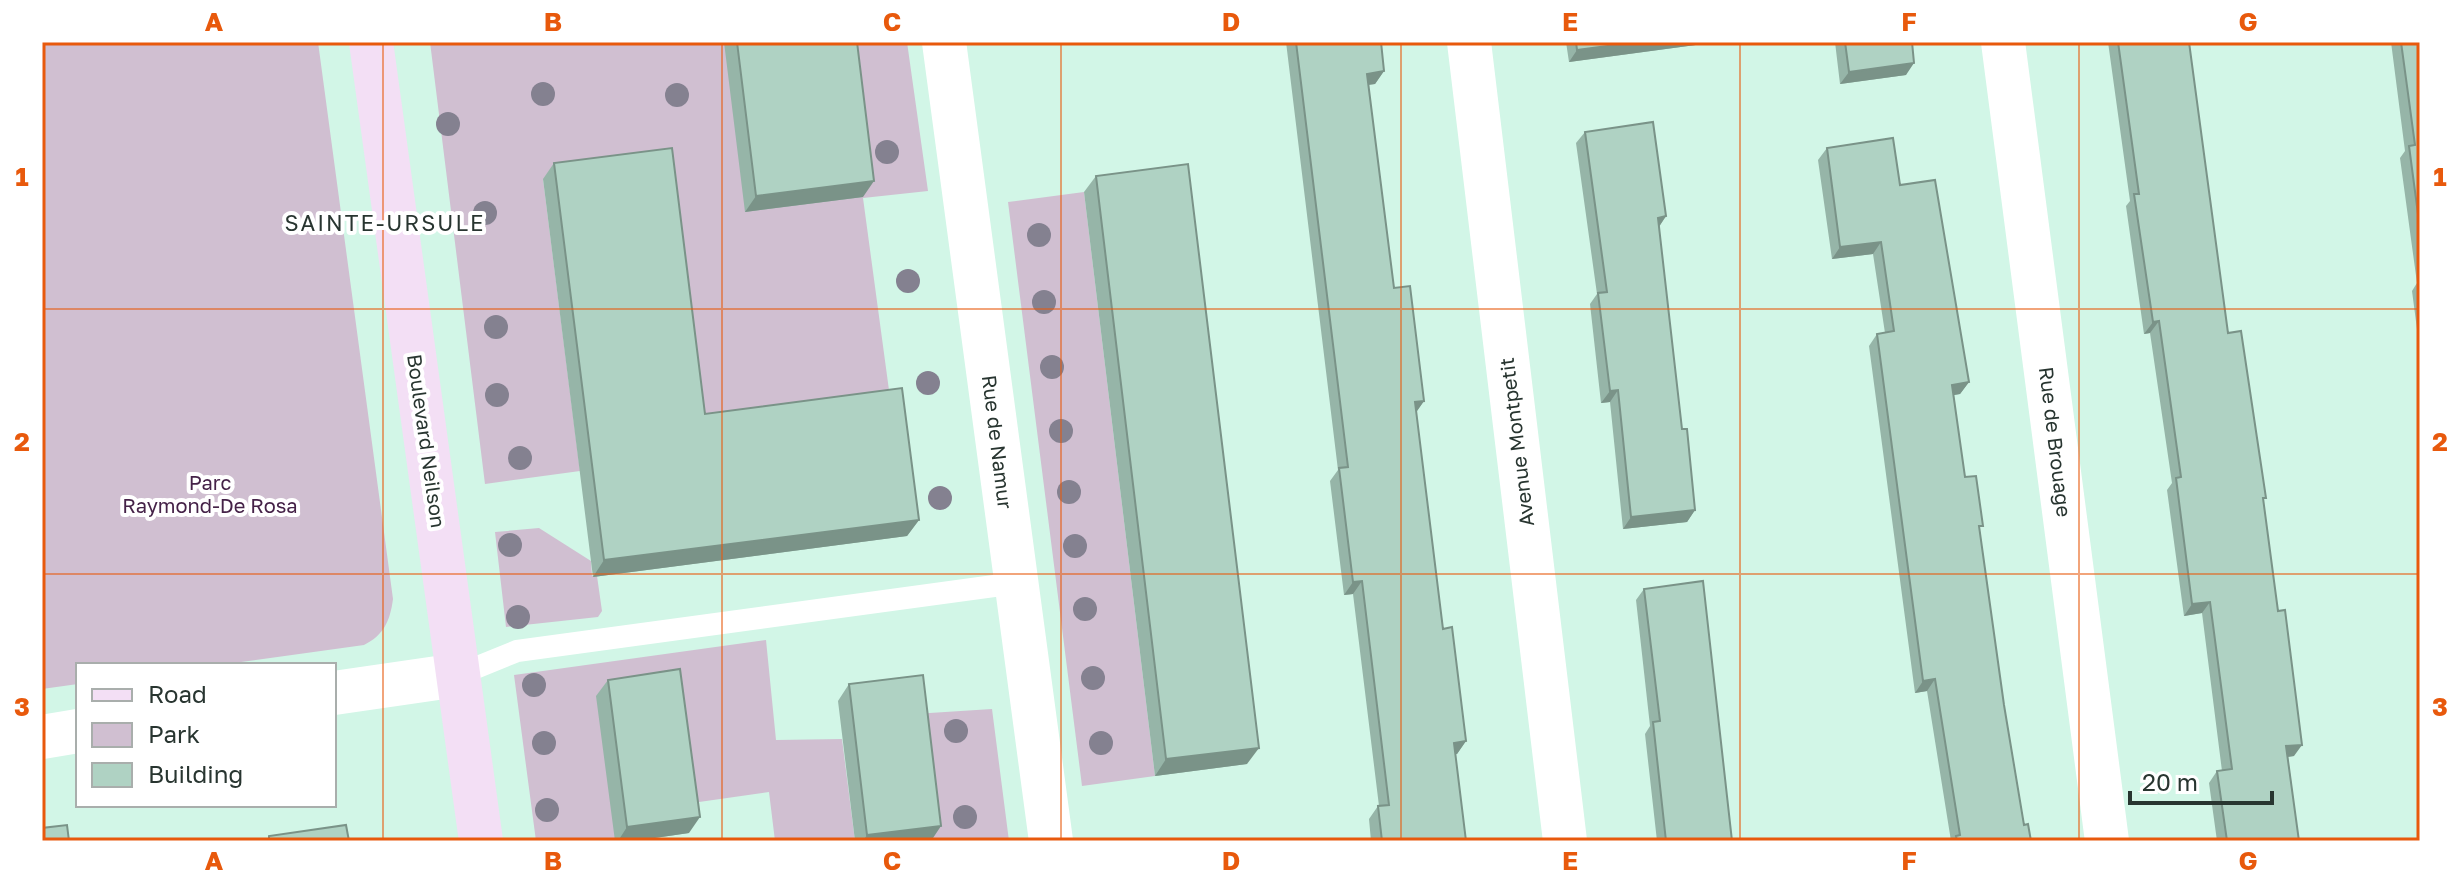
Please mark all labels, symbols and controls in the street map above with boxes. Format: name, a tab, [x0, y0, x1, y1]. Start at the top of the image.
text: A	[205, 6, 224, 37]
text: B	[544, 6, 562, 37]
text: C	[883, 6, 901, 37]
text: D	[1222, 6, 1240, 37]
text: E	[1562, 6, 1578, 37]
text: F	[1901, 6, 1917, 37]
text: G	[2238, 6, 2258, 37]
text: 1	[15, 161, 29, 192]
text: 1	[2433, 161, 2447, 192]
district label: SAINTE-URSULE	[285, 209, 485, 236]
street label: Boulevard Neilson	[403, 352, 451, 529]
street label: Avenue Montpetit	[1494, 356, 1538, 528]
street label: Rue de Brouage	[2035, 365, 2077, 518]
street label: Rue de Namur	[978, 373, 1018, 510]
text: 2	[14, 426, 30, 457]
text: 2	[2432, 426, 2448, 457]
park label: Parc Raymond-De Rosa	[122, 470, 298, 517]
legend	[76, 663, 336, 807]
text: Road	[148, 679, 207, 708]
text: 3	[14, 691, 30, 722]
text: 3	[2432, 691, 2448, 722]
text: Park	[148, 719, 200, 748]
scale bar	[2130, 755, 2272, 805]
text: Building	[148, 759, 243, 788]
text: 20 m	[2142, 767, 2198, 796]
text: A	[205, 845, 224, 876]
text: B	[544, 845, 562, 876]
text: C	[883, 845, 901, 876]
text: D	[1222, 845, 1240, 876]
text: E	[1562, 845, 1578, 876]
text: F	[1901, 845, 1917, 876]
text: G	[2238, 845, 2258, 876]

